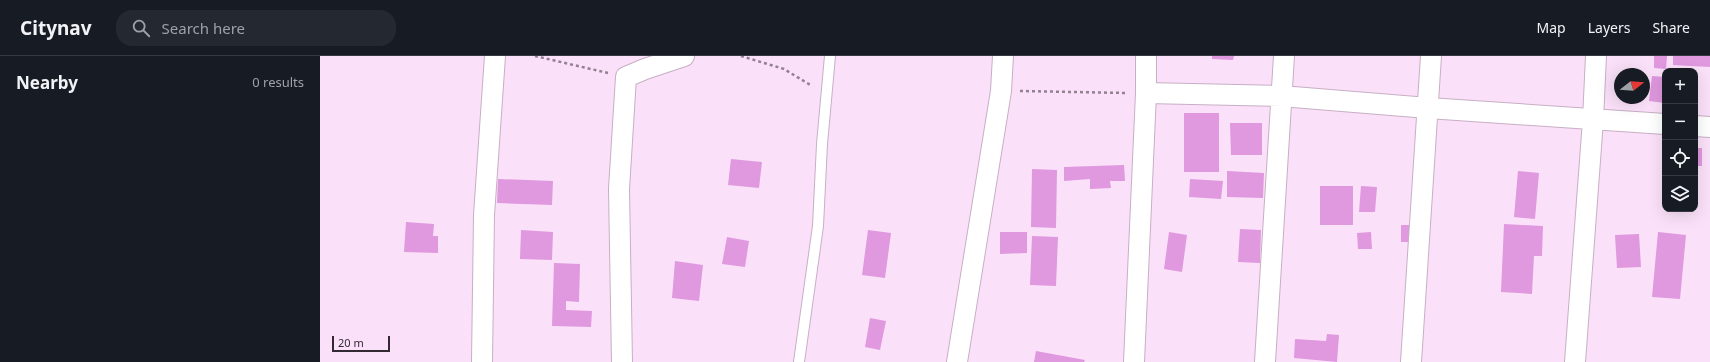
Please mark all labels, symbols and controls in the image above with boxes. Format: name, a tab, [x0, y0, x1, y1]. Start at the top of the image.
search box	[116, 10, 396, 46]
text: Citynav	[20, 15, 92, 41]
icon: search	[130, 17, 152, 39]
text: Search here	[162, 18, 245, 38]
text: Map	[1537, 18, 1566, 37]
text: Layers	[1588, 18, 1630, 37]
text: Share	[1652, 18, 1690, 37]
north arrow	[1614, 68, 1650, 104]
map controls	[1662, 68, 1698, 212]
button: +	[1662, 68, 1698, 104]
text: Nearby	[16, 71, 78, 94]
text: 0 results	[252, 73, 304, 91]
button: −	[1662, 104, 1698, 140]
button: locate	[1662, 140, 1698, 176]
button: layers	[1662, 176, 1698, 212]
scale bar	[332, 334, 390, 353]
text: 20 m	[338, 335, 364, 350]

